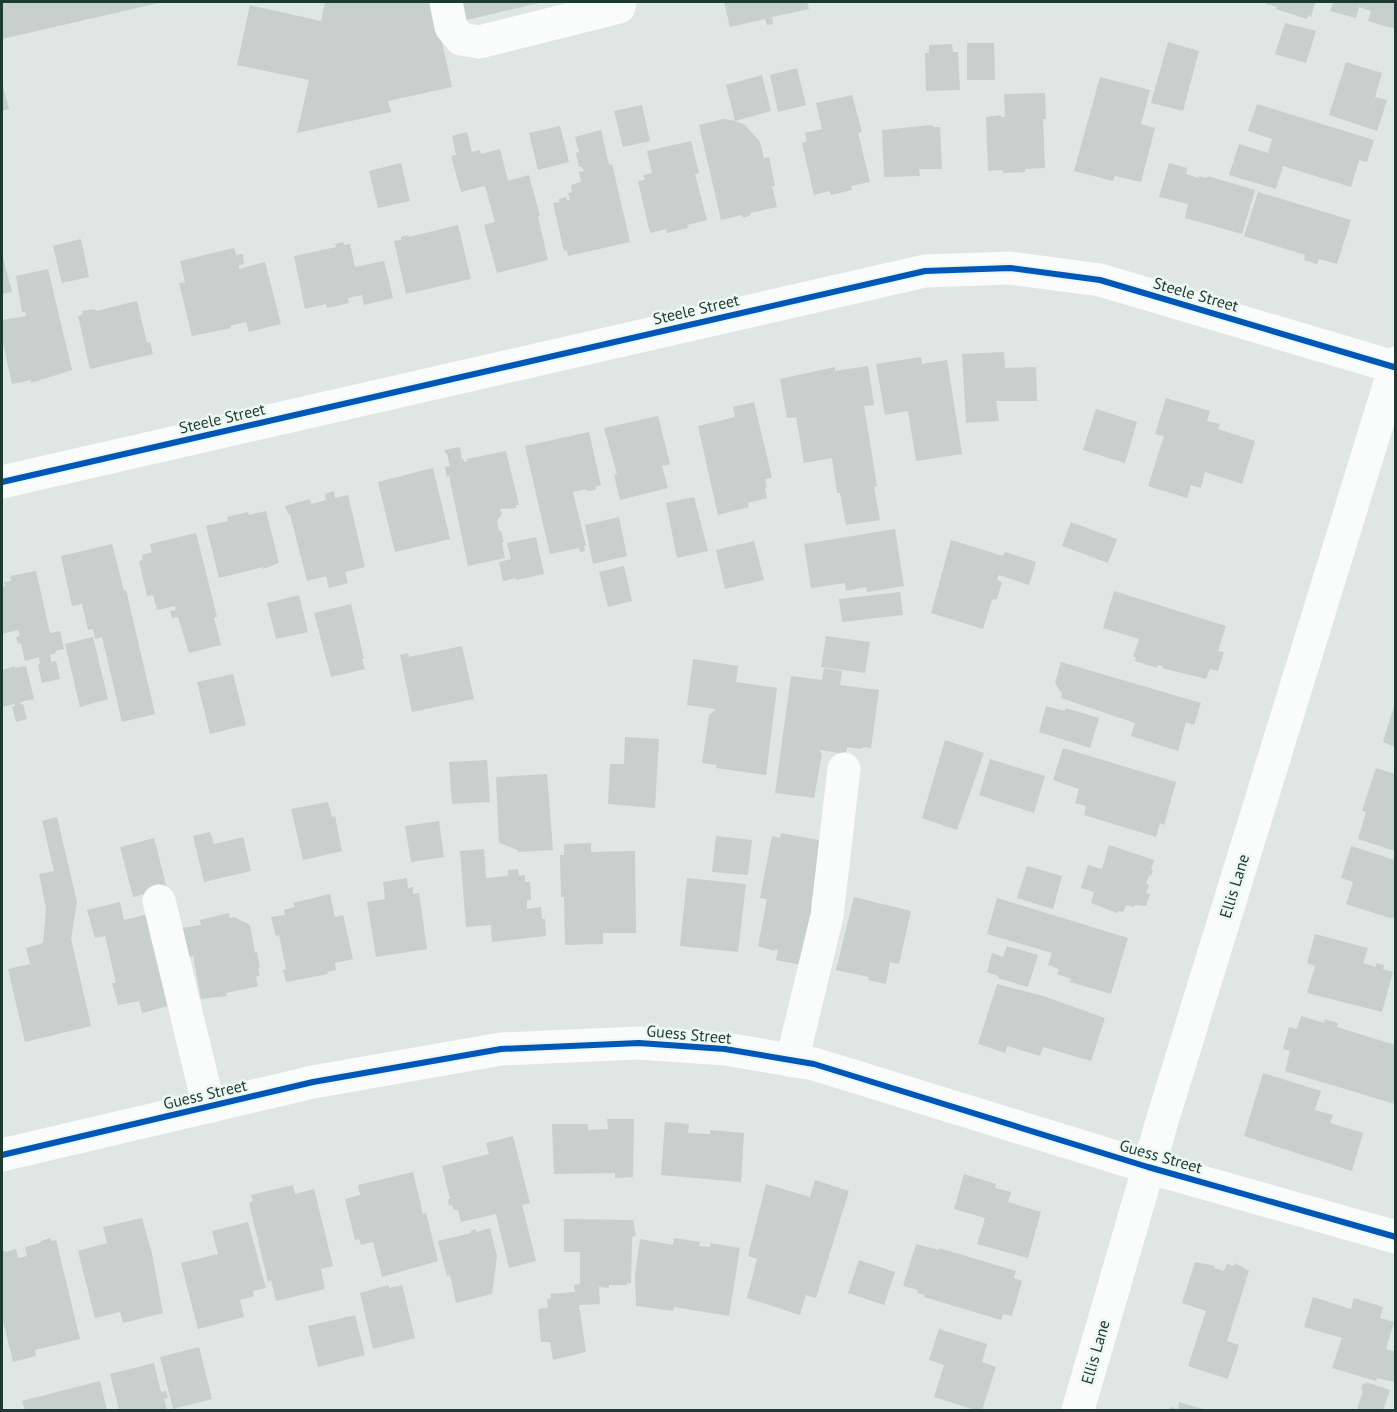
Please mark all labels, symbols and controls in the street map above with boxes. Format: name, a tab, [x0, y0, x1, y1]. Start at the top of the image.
street label: Steele Street	[1151, 272, 1241, 316]
street label: Steele Street	[651, 289, 742, 329]
street label: Steele Street	[177, 398, 268, 438]
street label: Ellis Lane	[1215, 852, 1253, 920]
street label: Guess Street	[646, 1020, 733, 1048]
street label: Guess Street	[161, 1075, 249, 1113]
street label: Guess Street	[1117, 1135, 1205, 1178]
street label: Ellis Lane	[1076, 1318, 1114, 1386]

